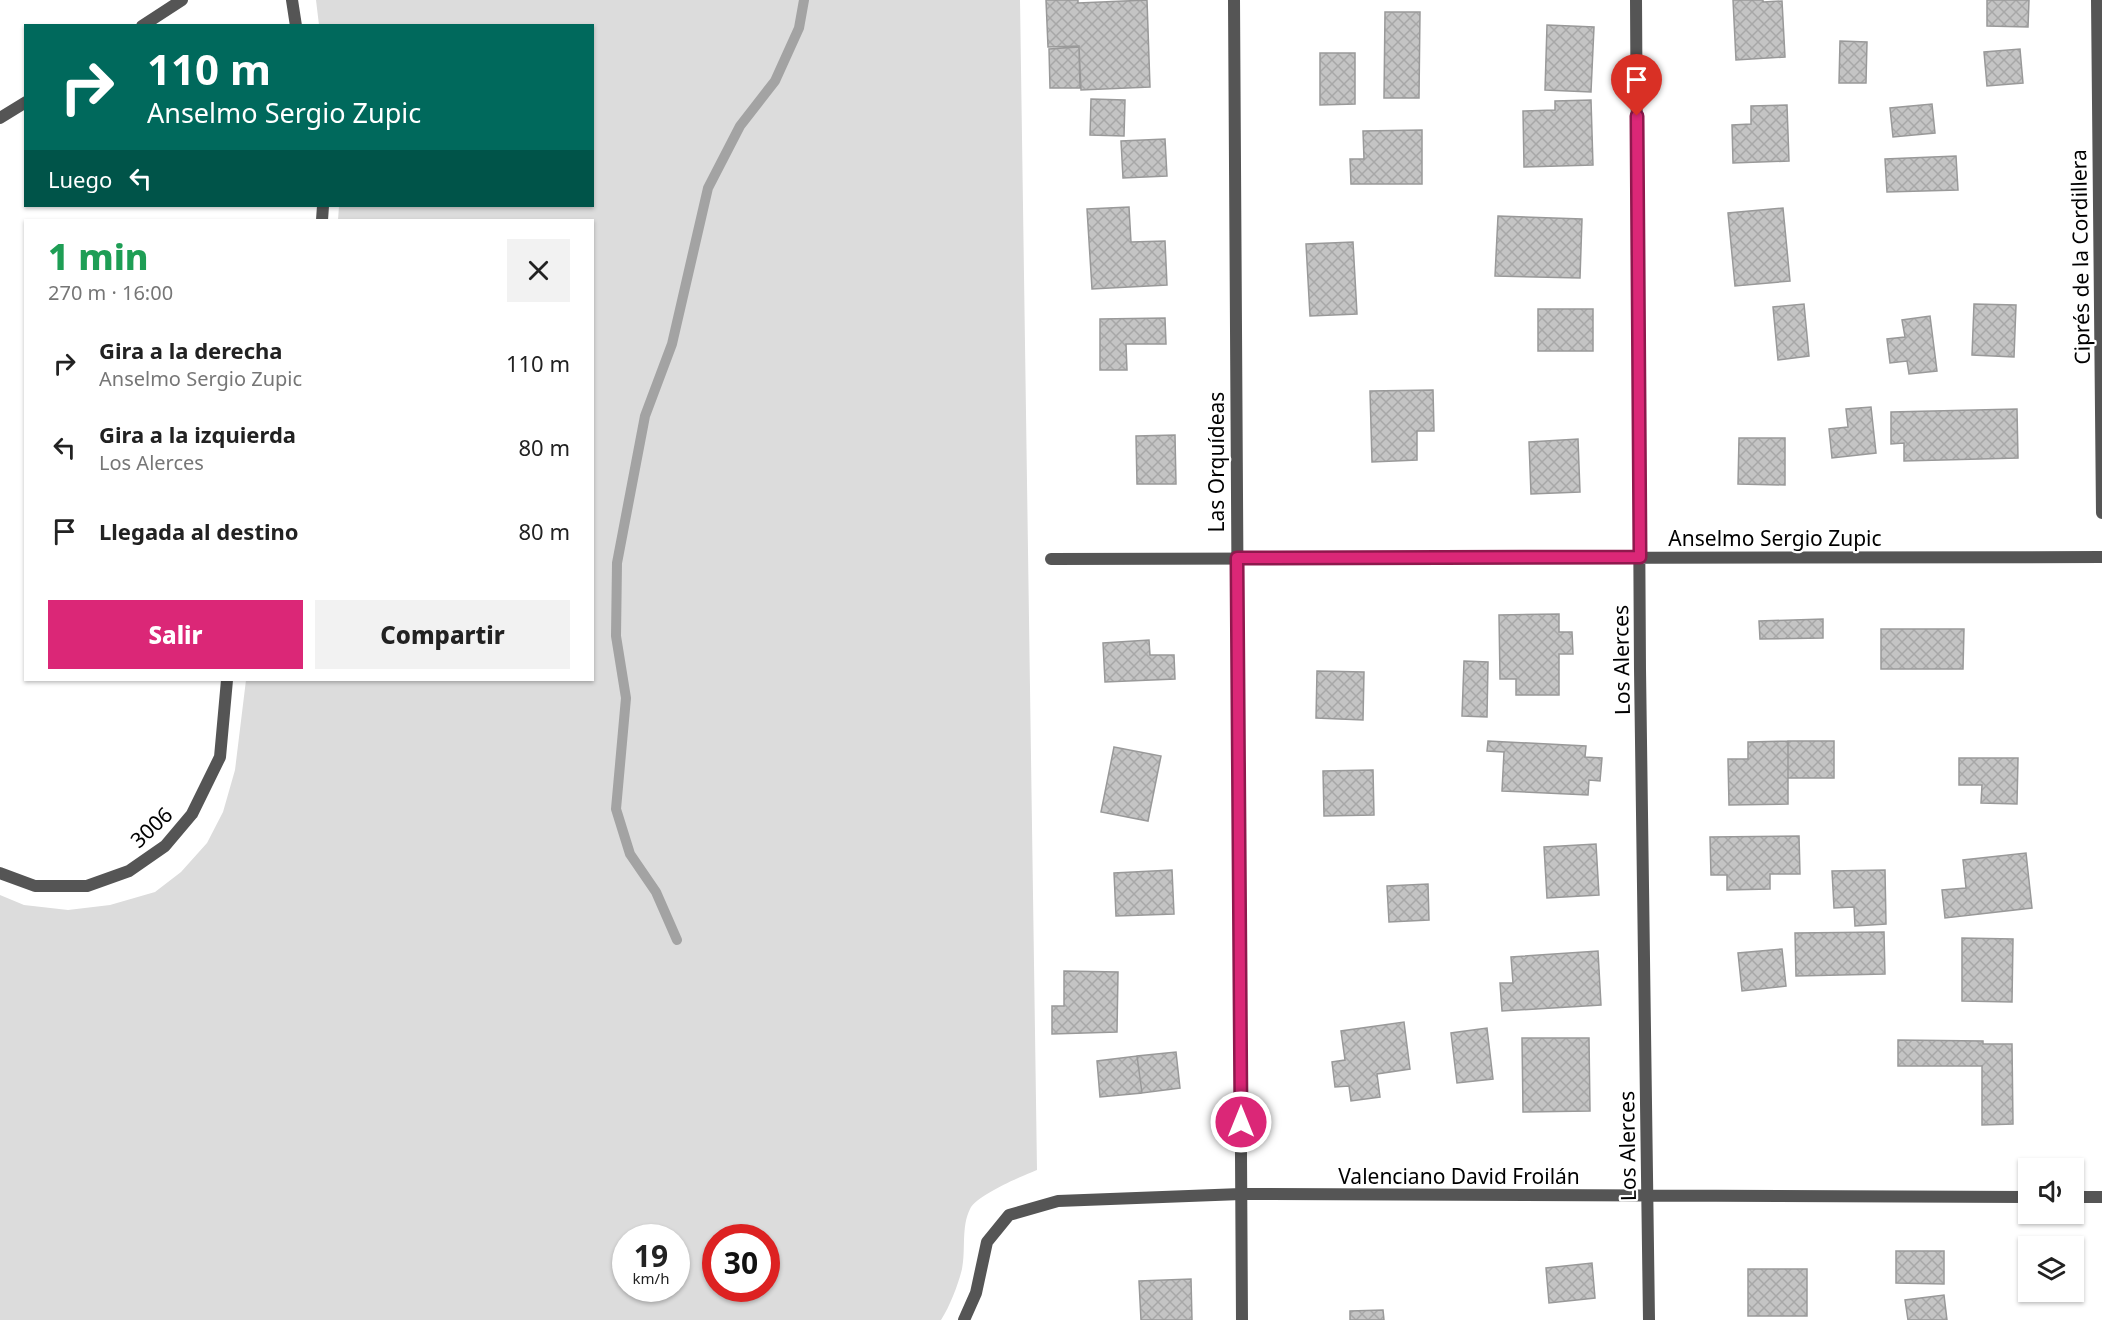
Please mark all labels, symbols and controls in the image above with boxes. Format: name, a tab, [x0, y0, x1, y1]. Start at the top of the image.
text: 110 m	[147, 40, 271, 97]
icon: right	[48, 48, 126, 126]
pin	[1611, 54, 1662, 116]
icon: arrive	[1620, 63, 1653, 96]
text: Anselmo Sergio Zupic	[147, 94, 421, 131]
street label: Ciprés de la Cordillera	[2064, 149, 2096, 365]
icon: left	[124, 162, 157, 195]
text: Luego	[48, 164, 112, 194]
text: 1 min	[48, 232, 149, 281]
button: close	[507, 239, 570, 302]
text: 270 m · 16:00	[48, 279, 173, 306]
text: Gira a la derecha	[99, 335, 283, 365]
icon: right	[48, 347, 81, 380]
text: 110 m	[506, 348, 570, 378]
text: Anselmo Sergio Zupic	[99, 365, 302, 392]
street label: Las Orquídeas	[1202, 392, 1230, 532]
text: Gira a la izquierda	[99, 419, 296, 449]
icon: left	[48, 431, 81, 464]
text: 80 m	[519, 432, 570, 462]
text: Los Alerces	[99, 449, 204, 476]
icon: arrive	[48, 515, 81, 548]
text: Llegada al destino	[99, 516, 299, 546]
text: 80 m	[519, 516, 570, 546]
street label: Anselmo Sergio Zupic	[1668, 524, 1882, 552]
button: Salir	[48, 600, 303, 669]
button: Compartir	[315, 600, 570, 669]
street label: Los Alerces	[1606, 605, 1636, 715]
street label: 3006	[124, 800, 178, 854]
position arrow	[1209, 1090, 1273, 1154]
street label: Los Alerces	[1612, 1091, 1642, 1201]
map controls	[2018, 1158, 2084, 1302]
button: sound	[2018, 1158, 2084, 1224]
street label: Valenciano David Froilán	[1338, 1162, 1580, 1190]
speed limit sign: 30	[702, 1224, 780, 1302]
text: 19	[634, 1235, 668, 1276]
button: layers	[2018, 1236, 2084, 1302]
text: km/h	[633, 1268, 669, 1288]

